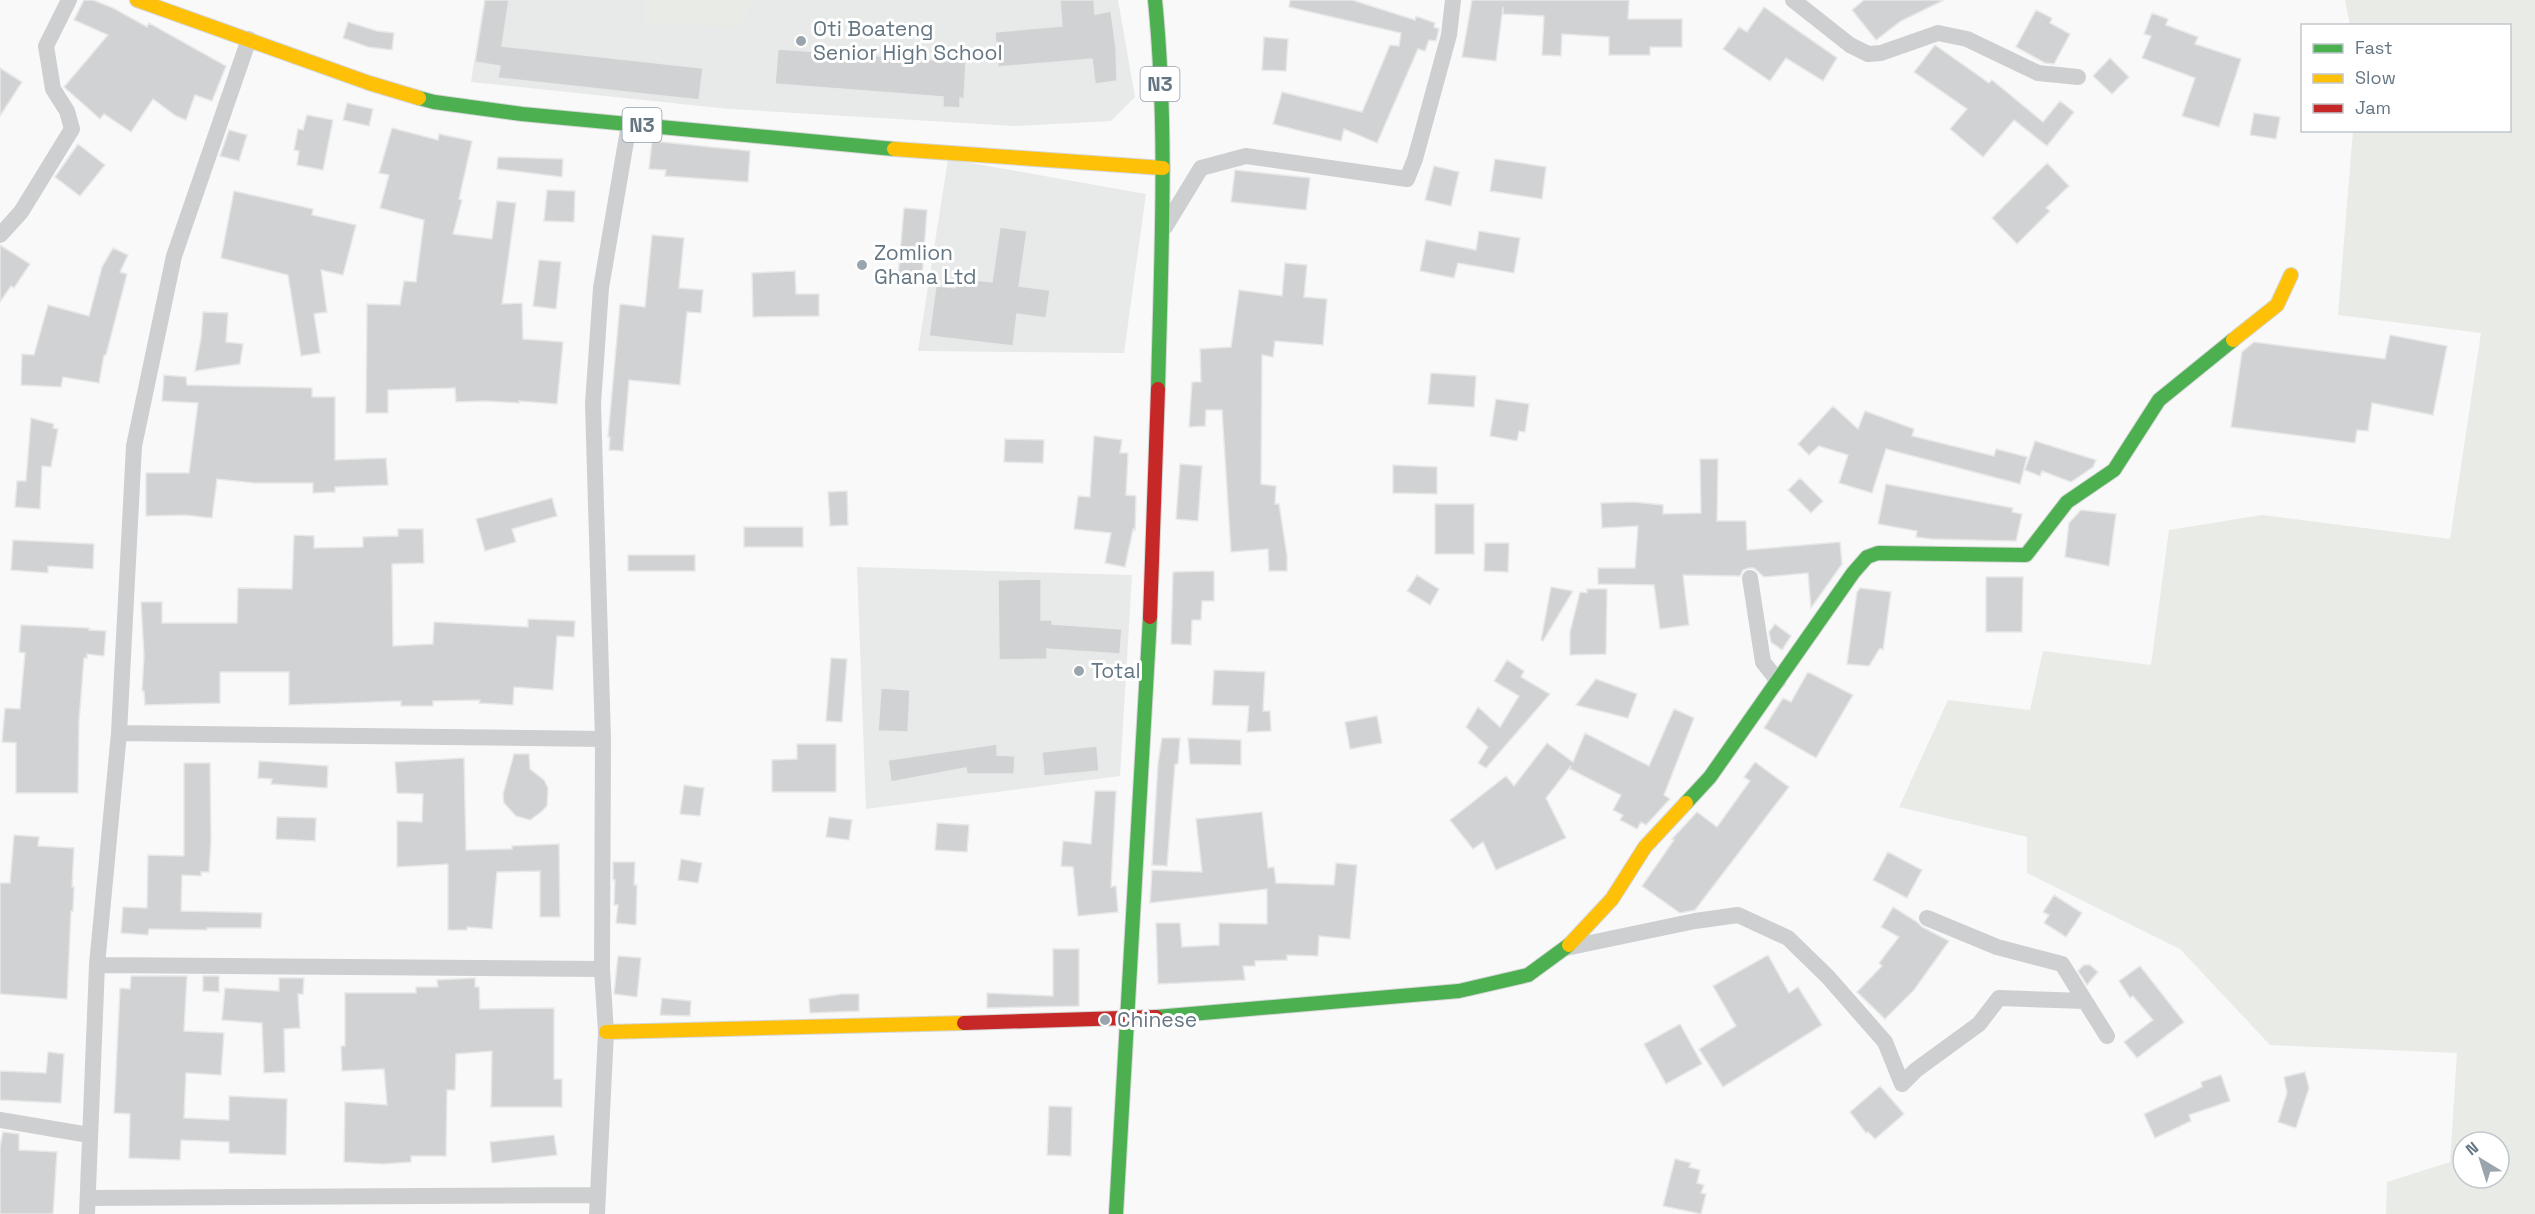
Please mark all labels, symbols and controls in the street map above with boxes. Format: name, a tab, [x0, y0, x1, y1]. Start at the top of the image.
place label: Oti Boateng Senior High School	[813, 15, 1003, 66]
legend	[2301, 24, 2511, 132]
marker: Oti Boateng Senior High School	[794, 34, 808, 48]
text: Fast	[2355, 36, 2392, 59]
text: Slow	[2355, 66, 2396, 89]
road number: N3	[1140, 67, 1180, 101]
text: Jam	[2355, 96, 2391, 119]
road number: N3	[622, 108, 662, 142]
place label: Zomlion Ghana Ltd	[874, 239, 977, 290]
marker: Zomlion Ghana Ltd	[855, 258, 869, 272]
place label: Total	[1091, 657, 1141, 684]
marker: Total	[1072, 664, 1086, 678]
place label: Chinese	[1117, 1006, 1197, 1033]
marker: Chinese	[1098, 1013, 1112, 1027]
north arrow	[2451, 1130, 2511, 1190]
text: N	[2461, 1137, 2483, 1160]

